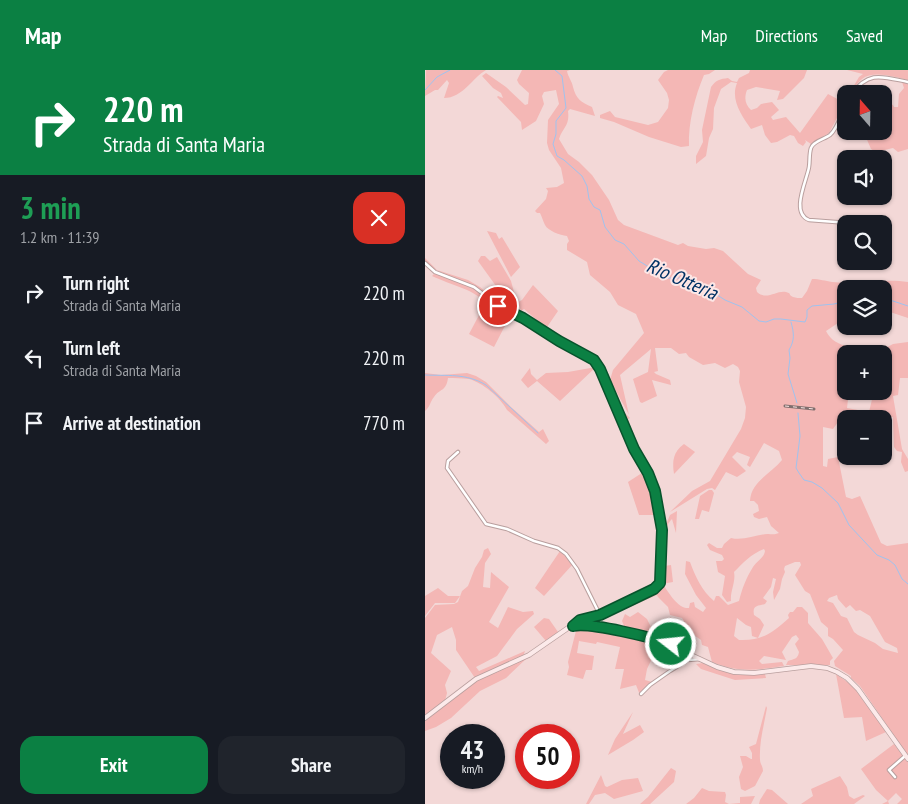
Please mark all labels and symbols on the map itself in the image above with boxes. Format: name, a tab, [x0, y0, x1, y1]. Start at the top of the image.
north arrow	[837, 85, 893, 140]
water label: Rio Otteria	[643, 252, 722, 306]
pin	[477, 285, 519, 327]
position arrow	[644, 617, 696, 669]
speed limit sign: 50	[515, 724, 580, 789]

